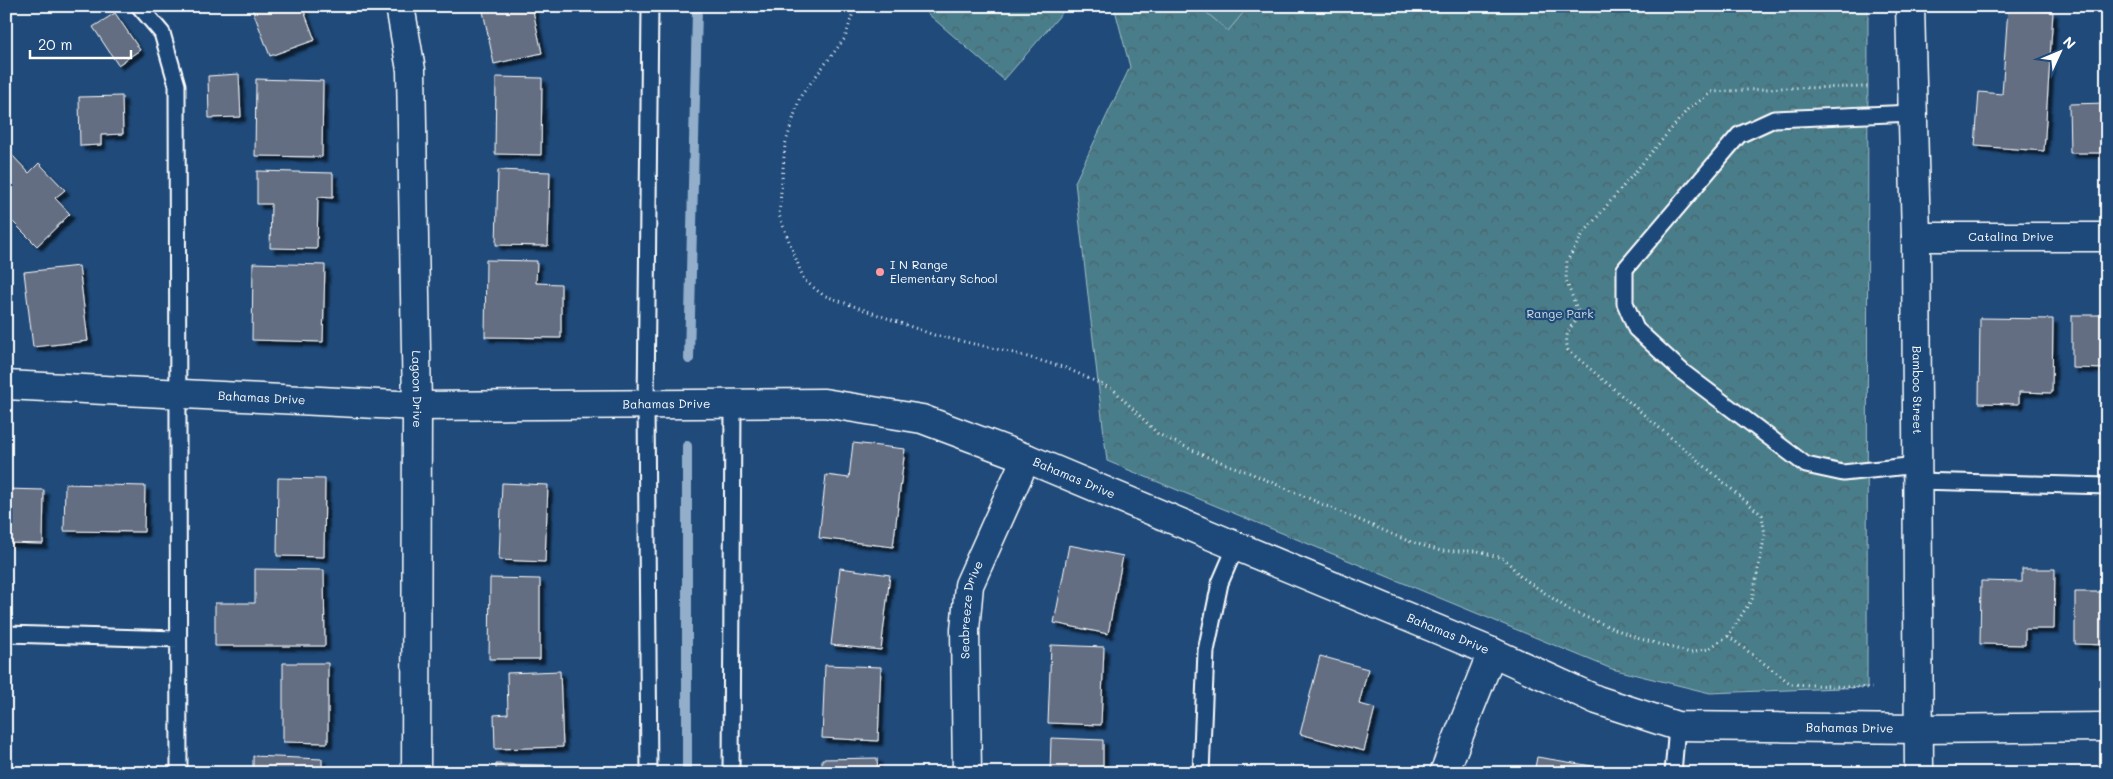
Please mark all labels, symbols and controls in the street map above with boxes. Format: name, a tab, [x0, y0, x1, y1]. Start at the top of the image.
scale bar	[30, 28, 131, 60]
north arrow	[2036, 28, 2086, 78]
text: N	[2059, 32, 2080, 53]
text: 20 m	[38, 34, 72, 54]
street label: Catalina Drive	[1968, 228, 2054, 244]
place label: I N Range Elementary School	[890, 256, 998, 286]
marker: I N Range Elementary School	[874, 266, 886, 278]
park label: Range Park	[1526, 305, 1594, 321]
street label: Bamboo Street	[1910, 346, 1926, 434]
street label: Lagoon Drive	[409, 350, 426, 428]
street label: Bahamas Drive	[218, 387, 306, 407]
street label: Bahamas Drive	[623, 395, 710, 411]
street label: Bahamas Drive	[1031, 453, 1118, 502]
street label: Seabreeze Drive	[956, 558, 986, 659]
street label: Bahamas Drive	[1405, 609, 1492, 657]
street label: Bahamas Drive	[1806, 719, 1894, 736]

